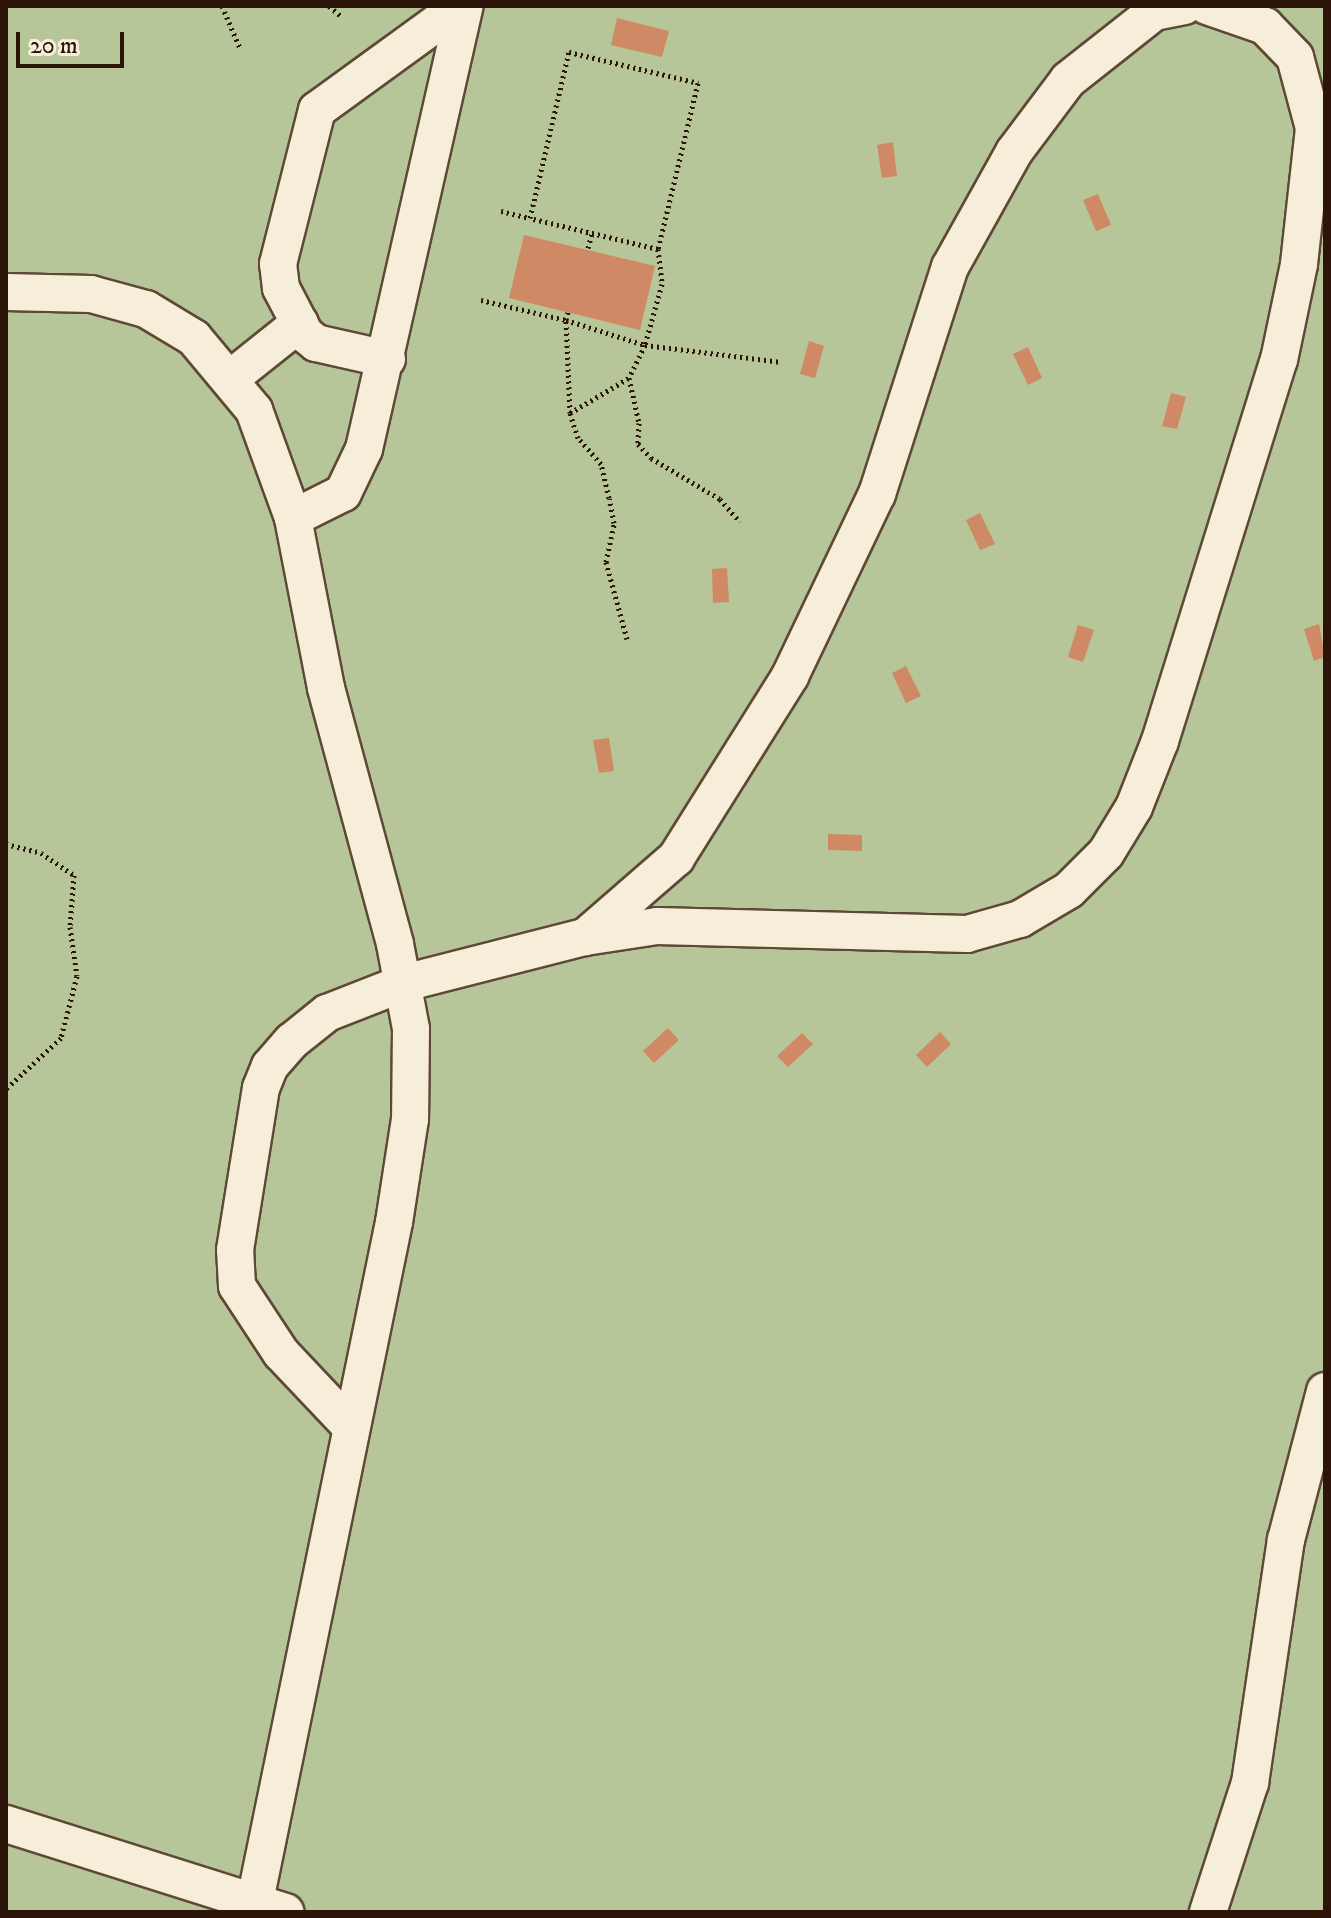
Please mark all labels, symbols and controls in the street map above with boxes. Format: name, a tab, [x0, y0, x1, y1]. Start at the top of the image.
scale bar	[20, 16, 128, 66]
text: 20 m	[30, 31, 78, 61]

